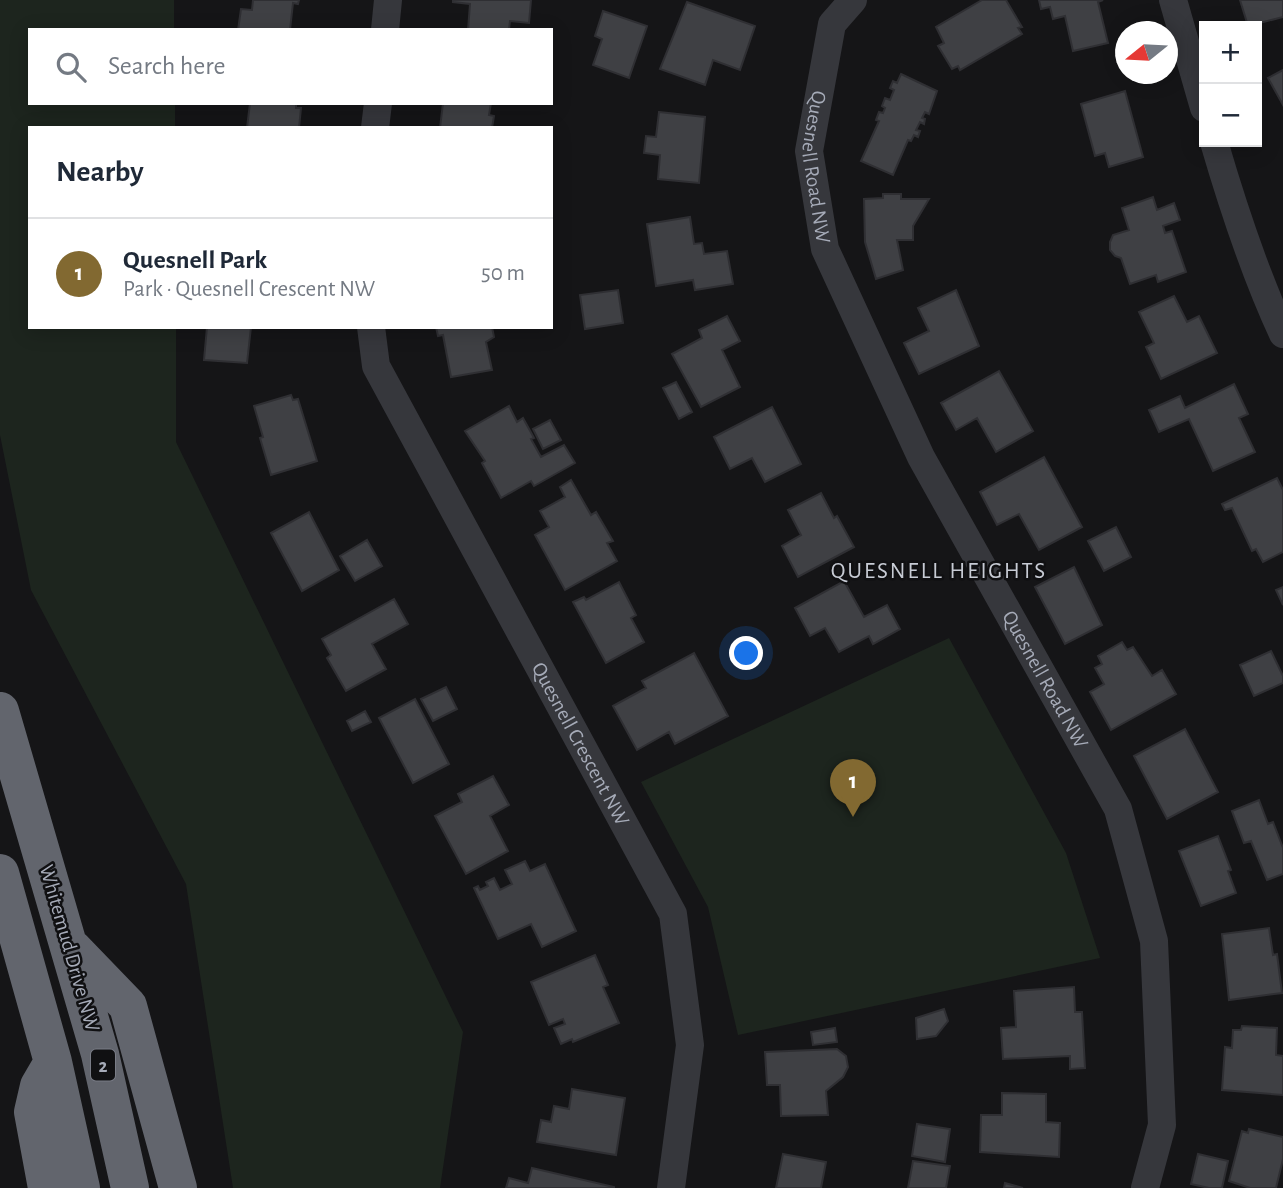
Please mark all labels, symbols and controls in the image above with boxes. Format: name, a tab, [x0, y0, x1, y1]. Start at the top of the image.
north arrow	[1115, 21, 1178, 84]
map controls	[1199, 21, 1262, 147]
button: +	[1199, 21, 1262, 84]
search box	[28, 28, 553, 105]
icon: search	[52, 48, 90, 86]
text: Search here	[108, 53, 226, 79]
button: −	[1199, 84, 1262, 147]
street label: Quesnell Road NW	[798, 89, 834, 245]
text: Nearby	[56, 157, 144, 187]
text: Quesnell Park	[123, 247, 267, 273]
text: 1	[75, 262, 83, 285]
text: 50 m	[481, 262, 525, 285]
text: Park · Quesnell Crescent NW	[123, 278, 375, 301]
district label: QUESNELL HEIGHTS	[831, 560, 1047, 583]
street label: Quesnell Road NW	[998, 607, 1092, 752]
your location	[729, 636, 763, 670]
street label: Quesnell Crescent NW	[528, 659, 633, 829]
pin: 1	[830, 759, 876, 817]
street label: Whitemud Drive NW	[36, 862, 103, 1034]
road number: 2	[91, 1050, 115, 1080]

